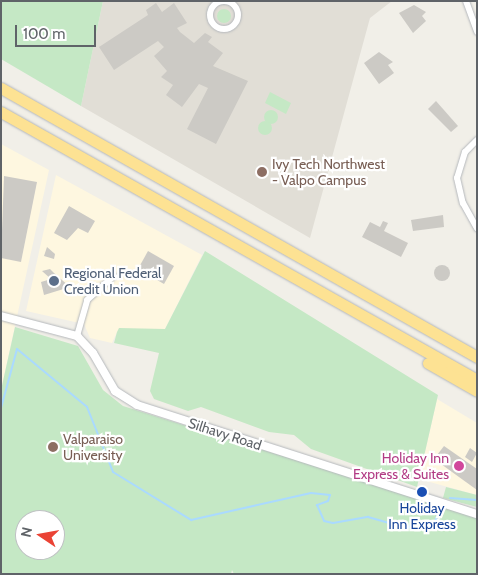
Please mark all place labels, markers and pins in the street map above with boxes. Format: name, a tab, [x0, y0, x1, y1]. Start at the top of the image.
place label: Ivy Tech Northwest - Valpo Campus	[272, 156, 385, 188]
marker: Ivy Tech Northwest - Valpo Campus	[256, 166, 268, 178]
place label: Regional Federal Credit Union	[64, 265, 161, 298]
marker: Regional Federal Credit Union	[48, 275, 60, 287]
place label: Valparaiso University	[63, 431, 123, 464]
marker: Valparaiso University	[47, 441, 59, 453]
place label: Holiday Inn Express & Suites	[353, 450, 449, 482]
marker: Holiday Inn Express & Suites	[453, 460, 465, 472]
marker: Holiday Inn Express	[416, 486, 428, 498]
place label: Holiday Inn Express	[388, 500, 456, 532]

